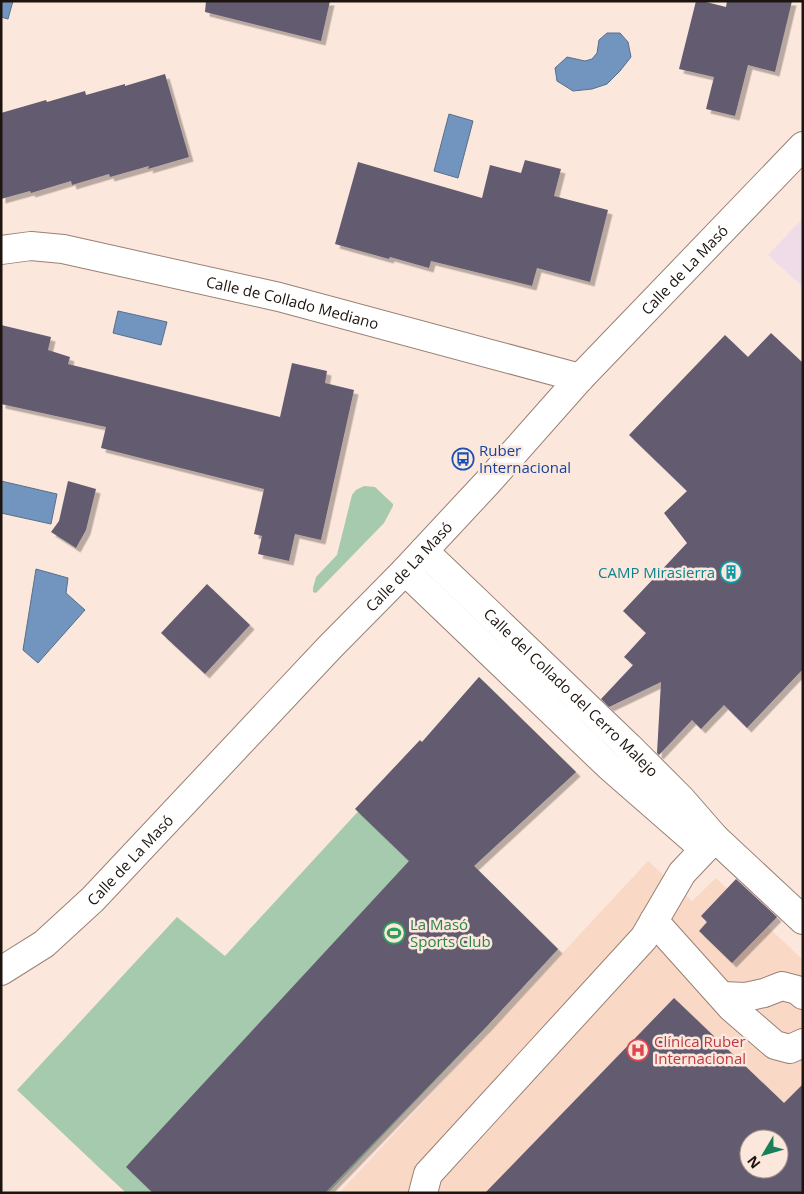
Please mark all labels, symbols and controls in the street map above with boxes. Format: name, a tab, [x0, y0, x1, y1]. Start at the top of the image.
street label: Calle de La Masó	[636, 220, 732, 319]
street label: Calle de Collado Mediano	[204, 271, 381, 333]
place label: Ruber Internacional	[479, 440, 571, 477]
bus stop icon: Ruber Internacional	[451, 447, 475, 471]
street label: Calle de La Masó	[361, 517, 456, 616]
building icon: CAMP Mirasierra	[719, 560, 743, 584]
place label: CAMP Mirasierra	[598, 562, 715, 582]
street label: Calle del Collado del Cerro Malejo	[480, 604, 663, 781]
street label: Calle de La Masó	[83, 810, 177, 910]
place label: La Masó Sports Club	[410, 914, 491, 951]
sports icon: La Masó Sports Club	[382, 921, 406, 945]
place label: Clínica Ruber Internacional	[654, 1031, 746, 1068]
hospital icon: Clínica Ruber Internacional	[626, 1038, 650, 1062]
north arrow	[739, 1129, 789, 1179]
text: N	[742, 1152, 764, 1173]

